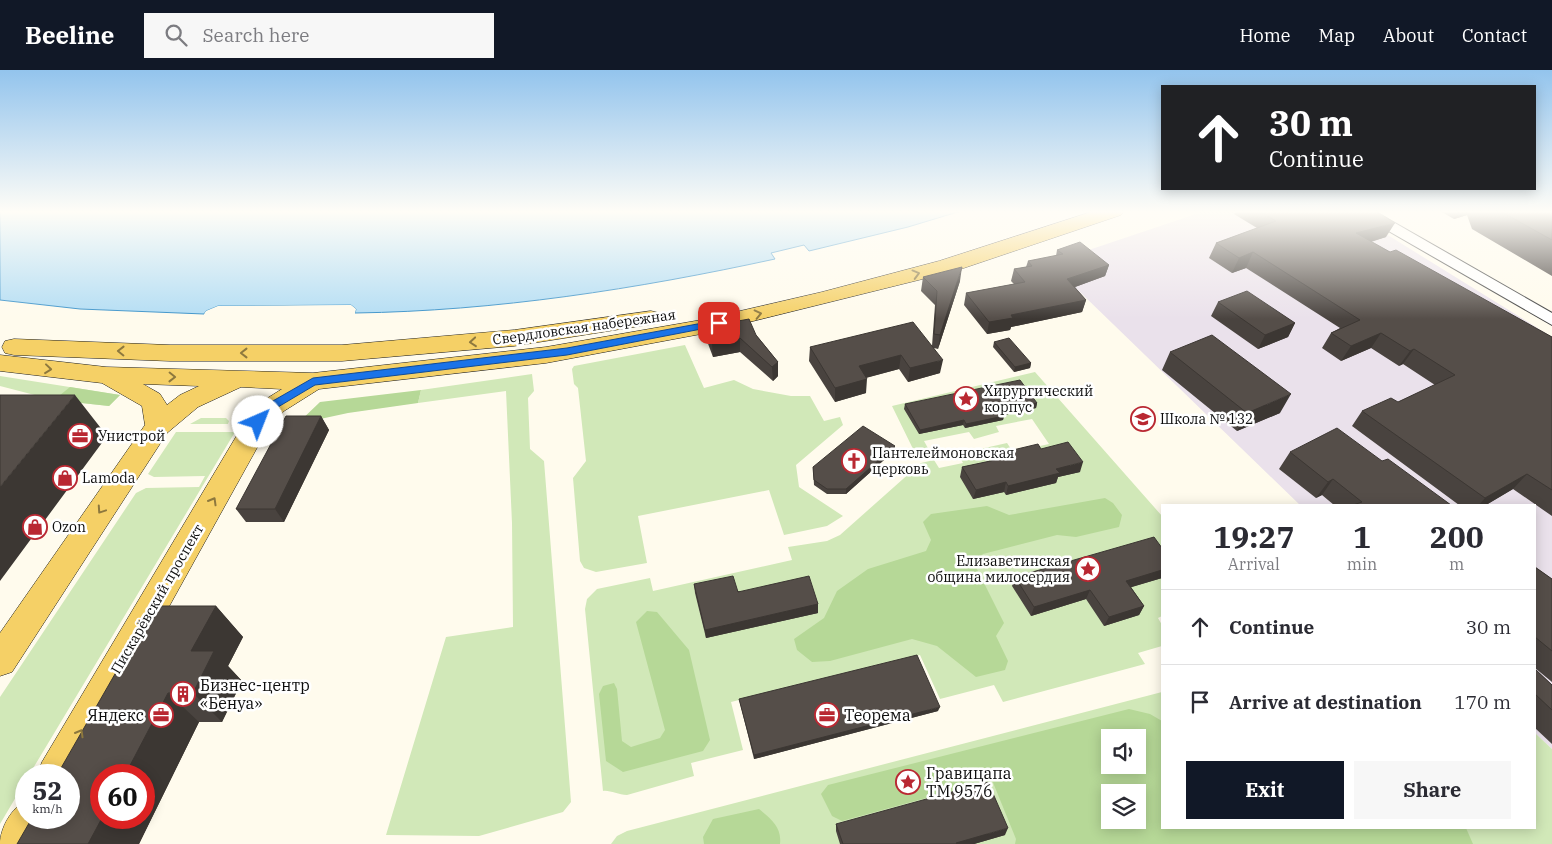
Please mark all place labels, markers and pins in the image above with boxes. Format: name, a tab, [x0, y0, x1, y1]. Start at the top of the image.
pin	[698, 302, 740, 344]
place label: Хирургический корпус	[984, 382, 1093, 416]
place icon: Хирургический корпус	[953, 386, 979, 412]
school or university icon: Школа № 132	[1130, 406, 1156, 432]
place label: Школа № 132	[1160, 410, 1253, 428]
office icon: Унистрой	[67, 423, 93, 449]
place label: Унистрой	[98, 427, 165, 445]
place label: Пантелеймоновская церковь	[872, 444, 1014, 478]
church icon: Пантелеймоновская церковь	[841, 448, 867, 474]
shop icon: Lamoda	[52, 465, 78, 491]
place label: Lamoda	[82, 469, 136, 487]
shop icon: Ozon	[22, 514, 48, 540]
place label: Ozon	[52, 518, 86, 536]
place label: Елизаветинская община милосердия	[928, 552, 1070, 586]
place icon: Елизаветинская община милосердия	[1075, 556, 1101, 582]
place label: Бизнес-центр «Бенуа»	[200, 675, 310, 713]
building icon: Бизнес-центр «Бенуа»	[170, 681, 196, 707]
office icon: Яндекс	[148, 702, 174, 728]
office icon: Теорема	[814, 702, 840, 728]
place label: Яндекс	[87, 705, 144, 725]
place label: Теорема	[844, 705, 911, 725]
place label: Гравицапа ТМ 9576	[926, 763, 1012, 801]
place icon: Гравицапа ТМ 9576	[895, 769, 921, 795]

